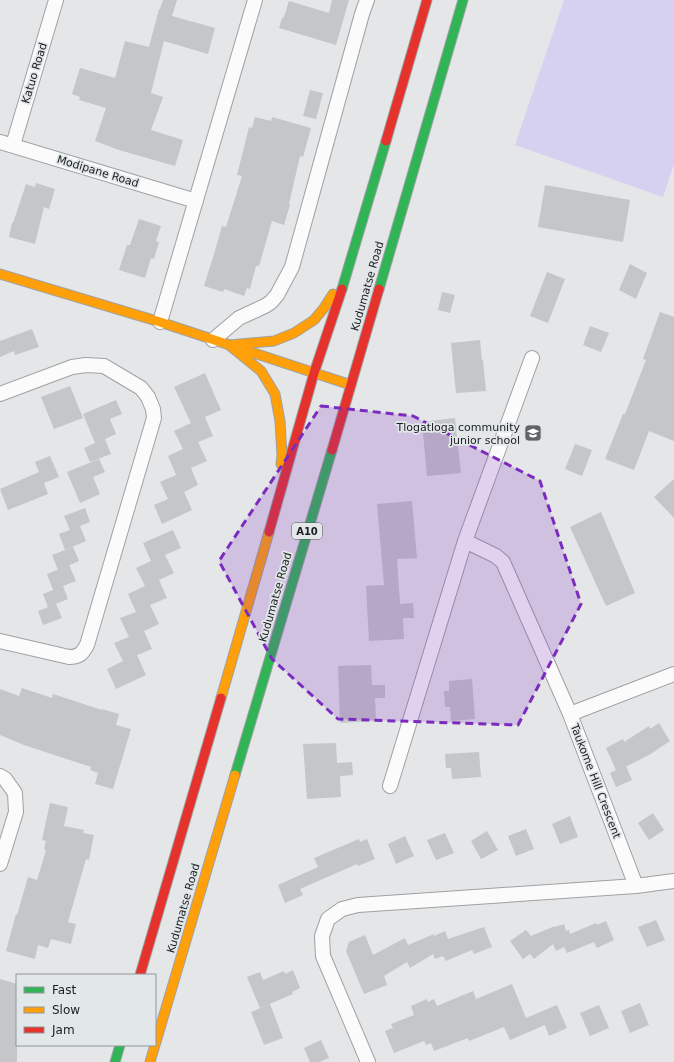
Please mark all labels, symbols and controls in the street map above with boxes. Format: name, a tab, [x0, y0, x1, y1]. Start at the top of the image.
street label: Katuo Road	[19, 41, 50, 105]
street label: Modipane Road	[55, 153, 140, 190]
street label: Kudumatse Road	[348, 240, 387, 333]
place label: Tlogatloga community junior school	[395, 421, 520, 447]
school or university icon: Tlogatloga community junior school	[523, 423, 543, 443]
road number: A10	[292, 523, 322, 539]
street label: Kudumatse Road	[256, 551, 295, 644]
street label: Taukome Hill Crescent	[567, 721, 624, 841]
street label: Kudumatse Road	[164, 862, 203, 955]
legend	[16, 974, 156, 1046]
text: Fast	[52, 983, 76, 997]
text: Slow	[52, 1003, 80, 1017]
text: Jam	[51, 1023, 75, 1037]

